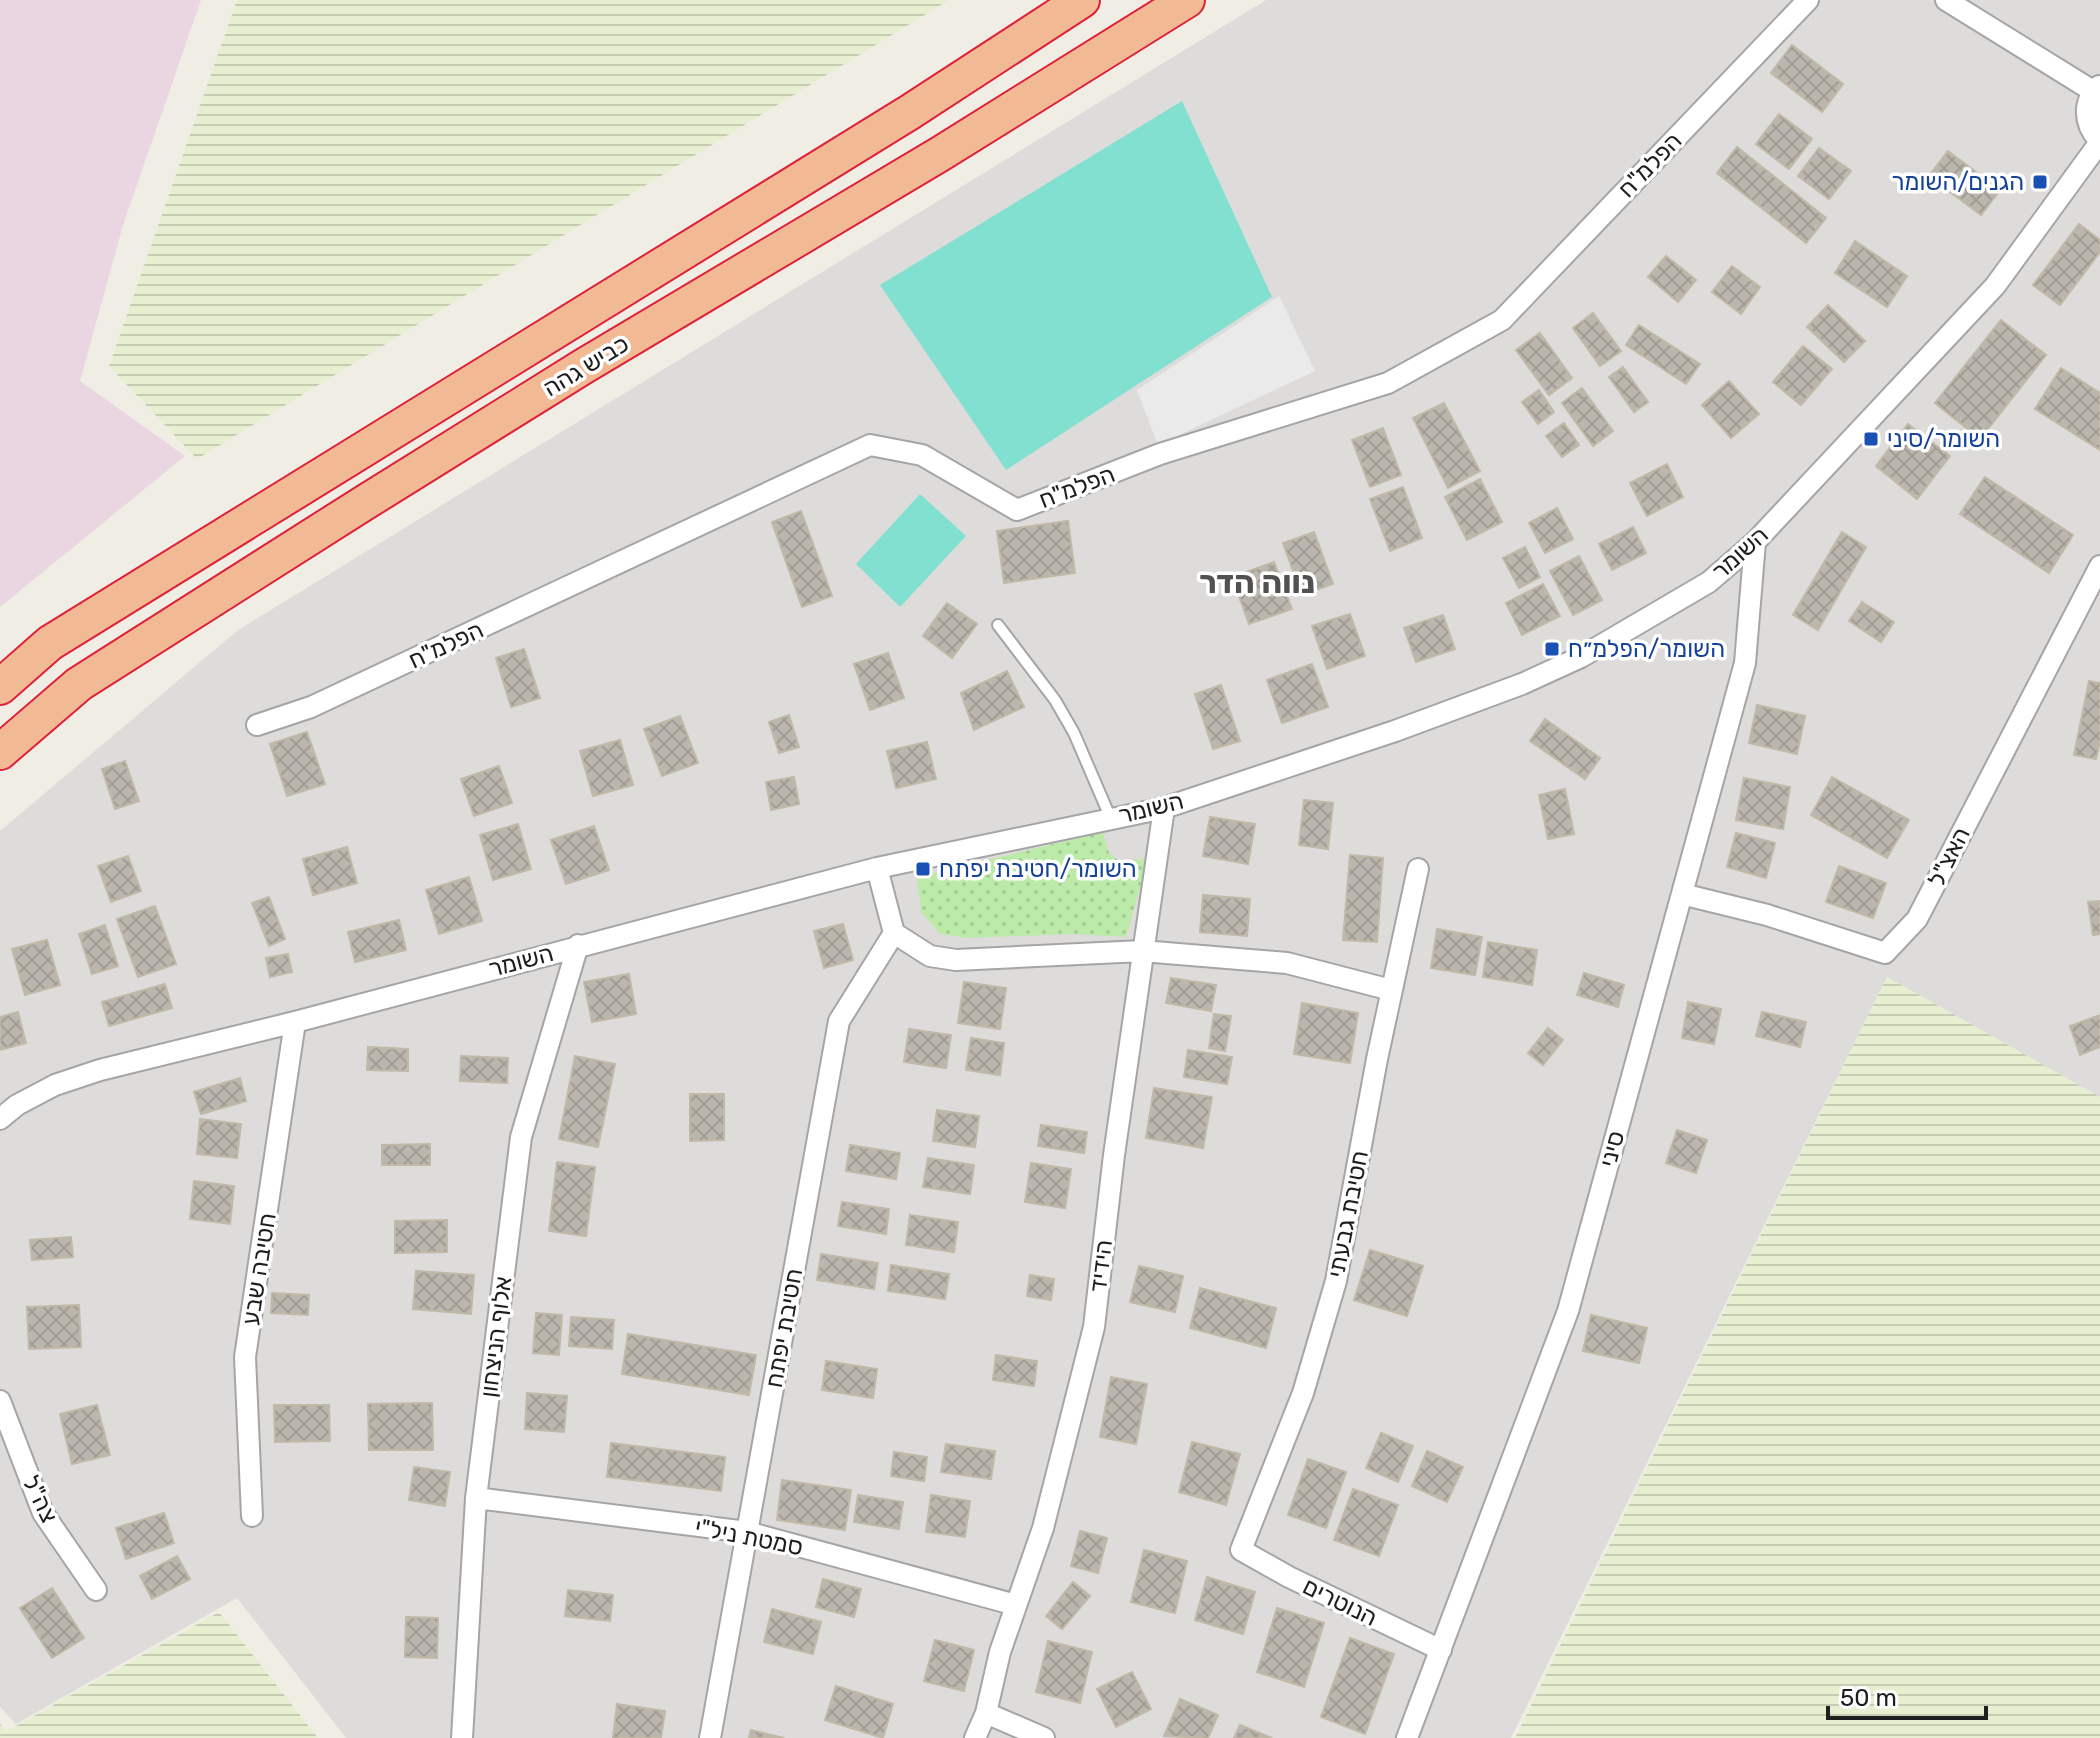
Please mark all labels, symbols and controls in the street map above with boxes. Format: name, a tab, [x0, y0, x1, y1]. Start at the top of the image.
street label: הפלמ"ח	[1613, 127, 1687, 203]
place label: הגנים/השומר	[1892, 168, 2024, 196]
marker: הגנים/השומר	[2031, 173, 2049, 191]
street label: כביש גהה	[538, 330, 634, 402]
place label: השומר/סיני	[1887, 425, 2000, 453]
marker: השומר/סיני	[1862, 430, 1880, 448]
street label: הפלמ"ח	[1035, 460, 1119, 514]
street label: השומר	[1706, 521, 1774, 585]
district label: נווה הדר	[1199, 563, 1315, 601]
street label: הפלמ"ח	[404, 616, 488, 674]
place label: השומר/הפלמ״ח	[1568, 635, 1725, 663]
marker: השומר/הפלמ״ח	[1543, 640, 1561, 658]
street label: השומר	[1116, 786, 1186, 830]
street label: האצ"ל	[1922, 822, 1976, 892]
place label: השומר/חטיבת יפתח	[939, 855, 1137, 883]
marker: השומר/חטיבת יפתח	[914, 860, 932, 878]
street label: השומר	[486, 939, 556, 983]
street label: סיני	[1594, 1128, 1630, 1170]
street label: חטיבת גבעתי	[1322, 1148, 1374, 1280]
street label: חטיבה שבע	[236, 1211, 282, 1327]
street label: הידיד	[1084, 1238, 1118, 1294]
street label: חטיבת יפתח	[760, 1266, 808, 1390]
street label: אלוף הניצחון	[475, 1275, 517, 1399]
street label: צה"ל	[17, 1471, 63, 1527]
street label: סמטת ניל"י	[693, 1513, 805, 1561]
street label: הנוטרים	[1298, 1572, 1382, 1632]
scale bar	[1828, 1670, 1986, 1720]
text: 50 m	[1840, 1684, 1897, 1712]

